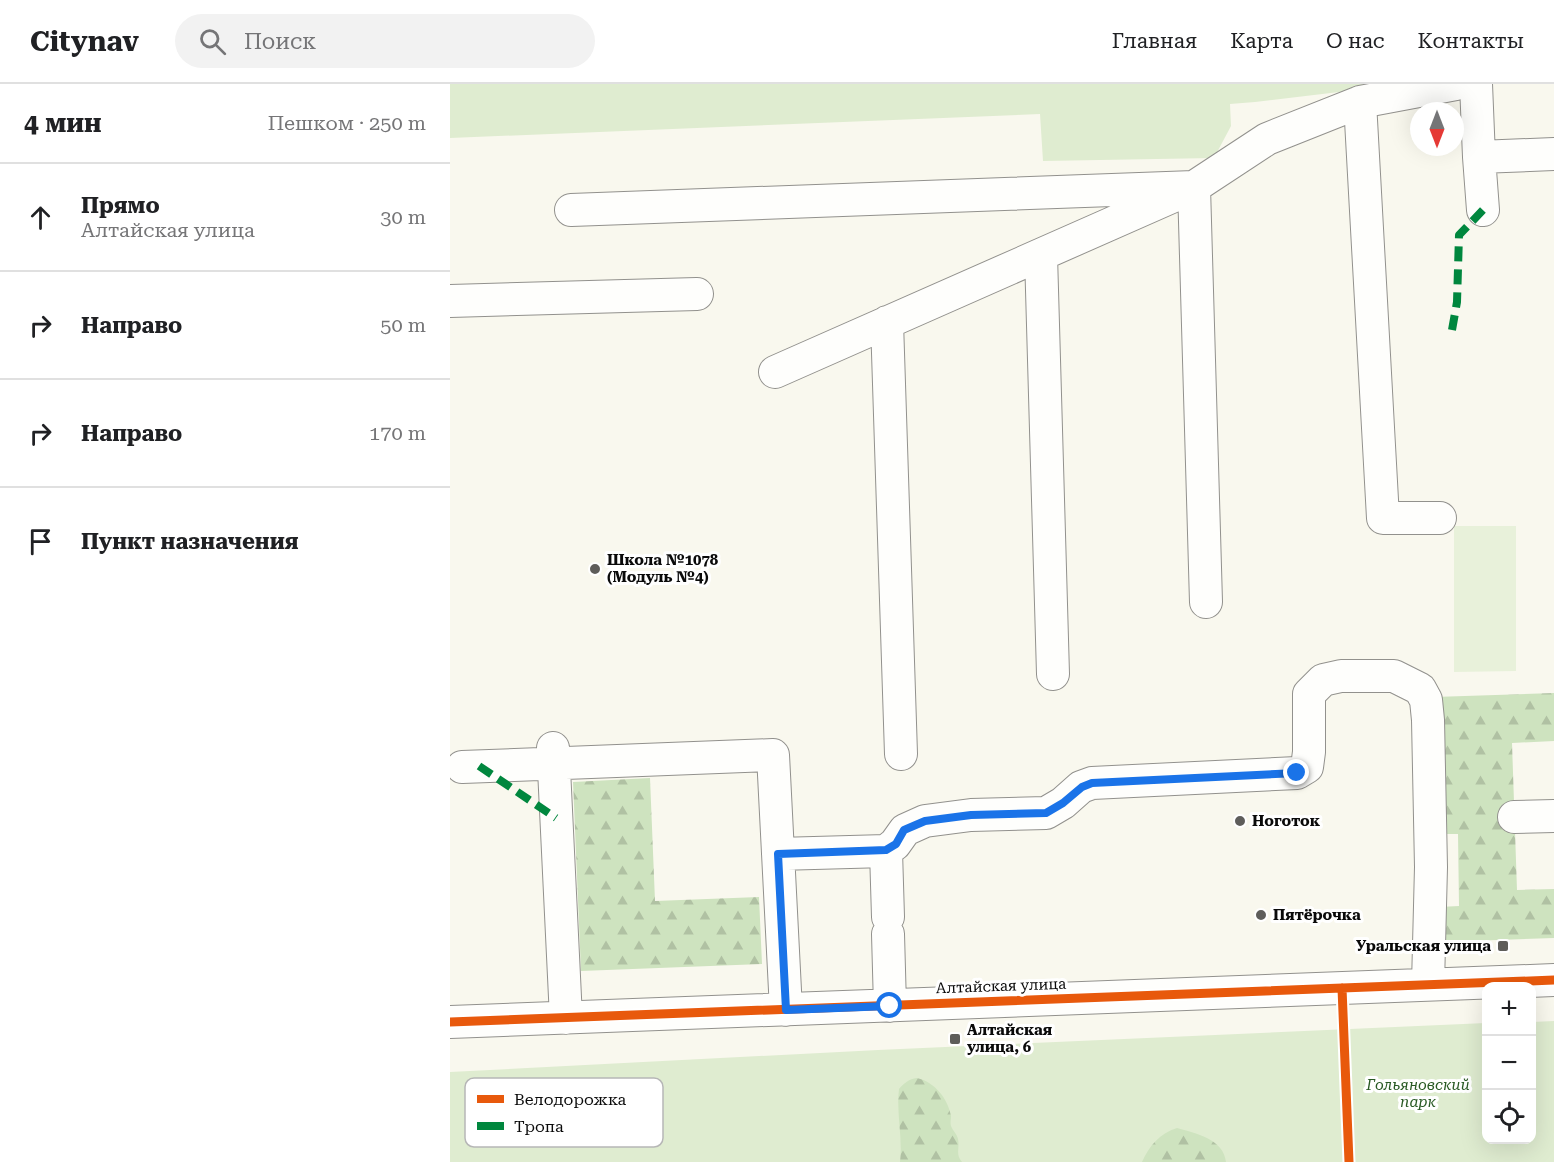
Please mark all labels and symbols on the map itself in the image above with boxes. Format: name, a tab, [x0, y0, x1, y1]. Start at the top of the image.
north arrow	[1410, 102, 1464, 156]
place label: Школа №1078 (Модуль №4)	[607, 551, 719, 586]
marker: Школа №1078 (Модуль №4)	[588, 562, 602, 576]
route end	[1283, 759, 1309, 785]
place label: Ноготок	[1252, 812, 1321, 830]
marker: Ноготок	[1233, 814, 1247, 828]
place label: Пятёрочка	[1273, 906, 1361, 924]
marker: Пятёрочка	[1254, 908, 1268, 922]
place label: Уральская улица	[1356, 937, 1491, 955]
marker: Уральская улица	[1496, 939, 1510, 953]
street label: Алтайская улица	[936, 975, 1066, 997]
route start	[876, 992, 902, 1018]
place label: Алтайская улица, 6	[967, 1021, 1053, 1056]
marker: Алтайская улица, 6	[948, 1032, 962, 1046]
park label: Гольяновcкий парк	[1365, 1076, 1470, 1111]
legend	[465, 1078, 663, 1147]
text: Велодорожка	[514, 1090, 627, 1109]
text: Тропа	[514, 1117, 564, 1136]

